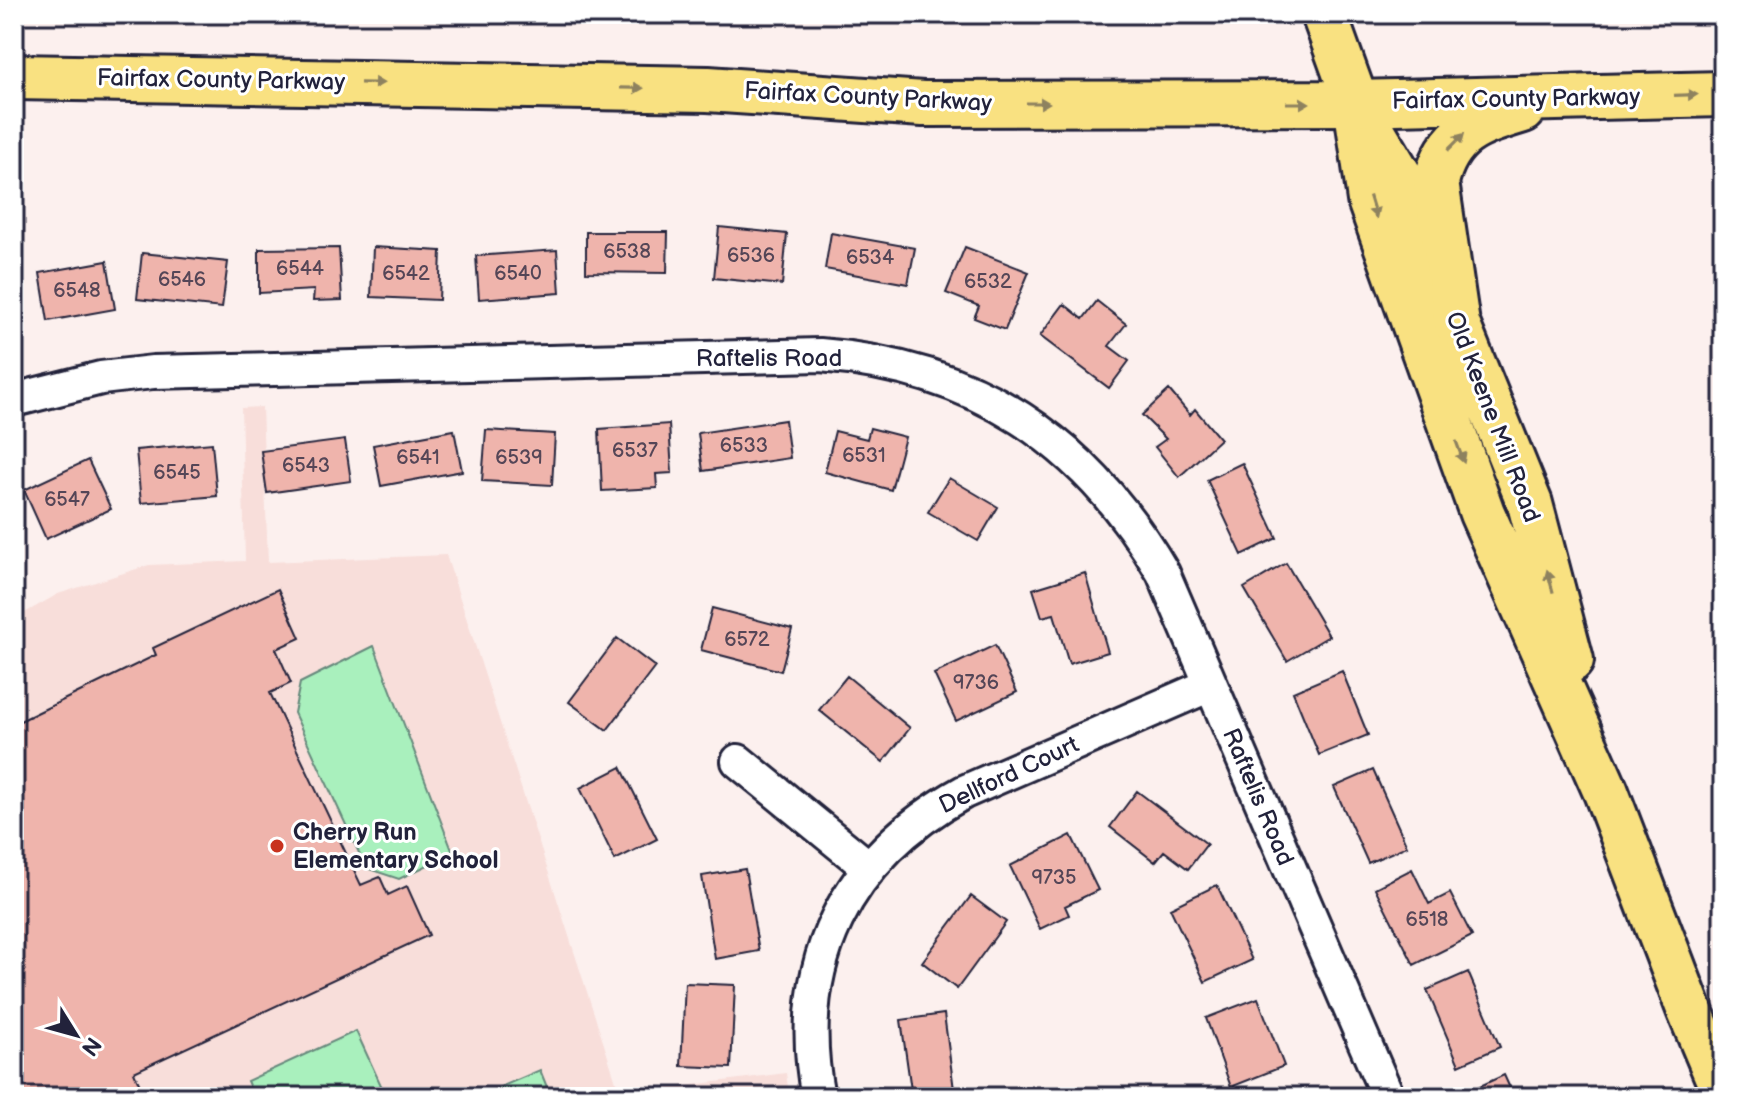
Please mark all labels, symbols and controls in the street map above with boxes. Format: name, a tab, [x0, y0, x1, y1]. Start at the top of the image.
street label: Fairfax County Parkway	[97, 63, 346, 97]
street label: Fairfax County Parkway	[743, 76, 993, 118]
one-way arrow	[360, 77, 385, 89]
one-way arrow	[620, 81, 645, 94]
street label: Fairfax County Parkway	[1392, 82, 1641, 116]
one-way arrow	[1674, 89, 1699, 102]
one-way arrow	[1026, 97, 1051, 110]
one-way arrow	[1286, 97, 1311, 109]
one-way arrow	[1447, 133, 1465, 152]
one-way arrow	[1367, 196, 1380, 220]
house number: 6538	[603, 240, 651, 264]
house number: 6536	[727, 244, 775, 268]
house number: 6534	[846, 246, 894, 270]
house number: 6544	[276, 257, 324, 281]
house number: 6542	[382, 262, 430, 286]
house number: 6540	[494, 262, 542, 286]
house number: 6546	[158, 268, 206, 292]
house number: 6532	[964, 270, 1012, 294]
house number: 6548	[53, 279, 101, 303]
street label: Old Keene Mill Road	[1439, 308, 1547, 526]
street label: Raftelis Road	[696, 344, 842, 373]
house number: 6533	[720, 434, 768, 458]
house number: 6537	[612, 439, 658, 463]
one-way arrow	[1455, 440, 1467, 464]
house number: 6531	[842, 444, 886, 468]
house number: 6541	[396, 446, 440, 470]
house number: 6539	[495, 446, 543, 470]
house number: 6543	[282, 454, 330, 478]
house number: 6545	[153, 461, 201, 485]
house number: 6547	[44, 488, 90, 512]
one-way arrow	[1544, 569, 1556, 594]
house number: 6572	[724, 628, 770, 652]
house number: 9736	[953, 671, 999, 695]
street label: Raftelis Road	[1216, 724, 1300, 870]
street label: Dellford Court	[935, 730, 1084, 820]
place label: Cherry Run Elementary School	[293, 818, 499, 875]
marker: Cherry Run Elementary School	[268, 837, 286, 855]
house number: 9735	[1031, 866, 1077, 890]
house number: 6518	[1405, 908, 1449, 932]
north arrow	[36, 995, 116, 1075]
text: N	[75, 1031, 107, 1061]

